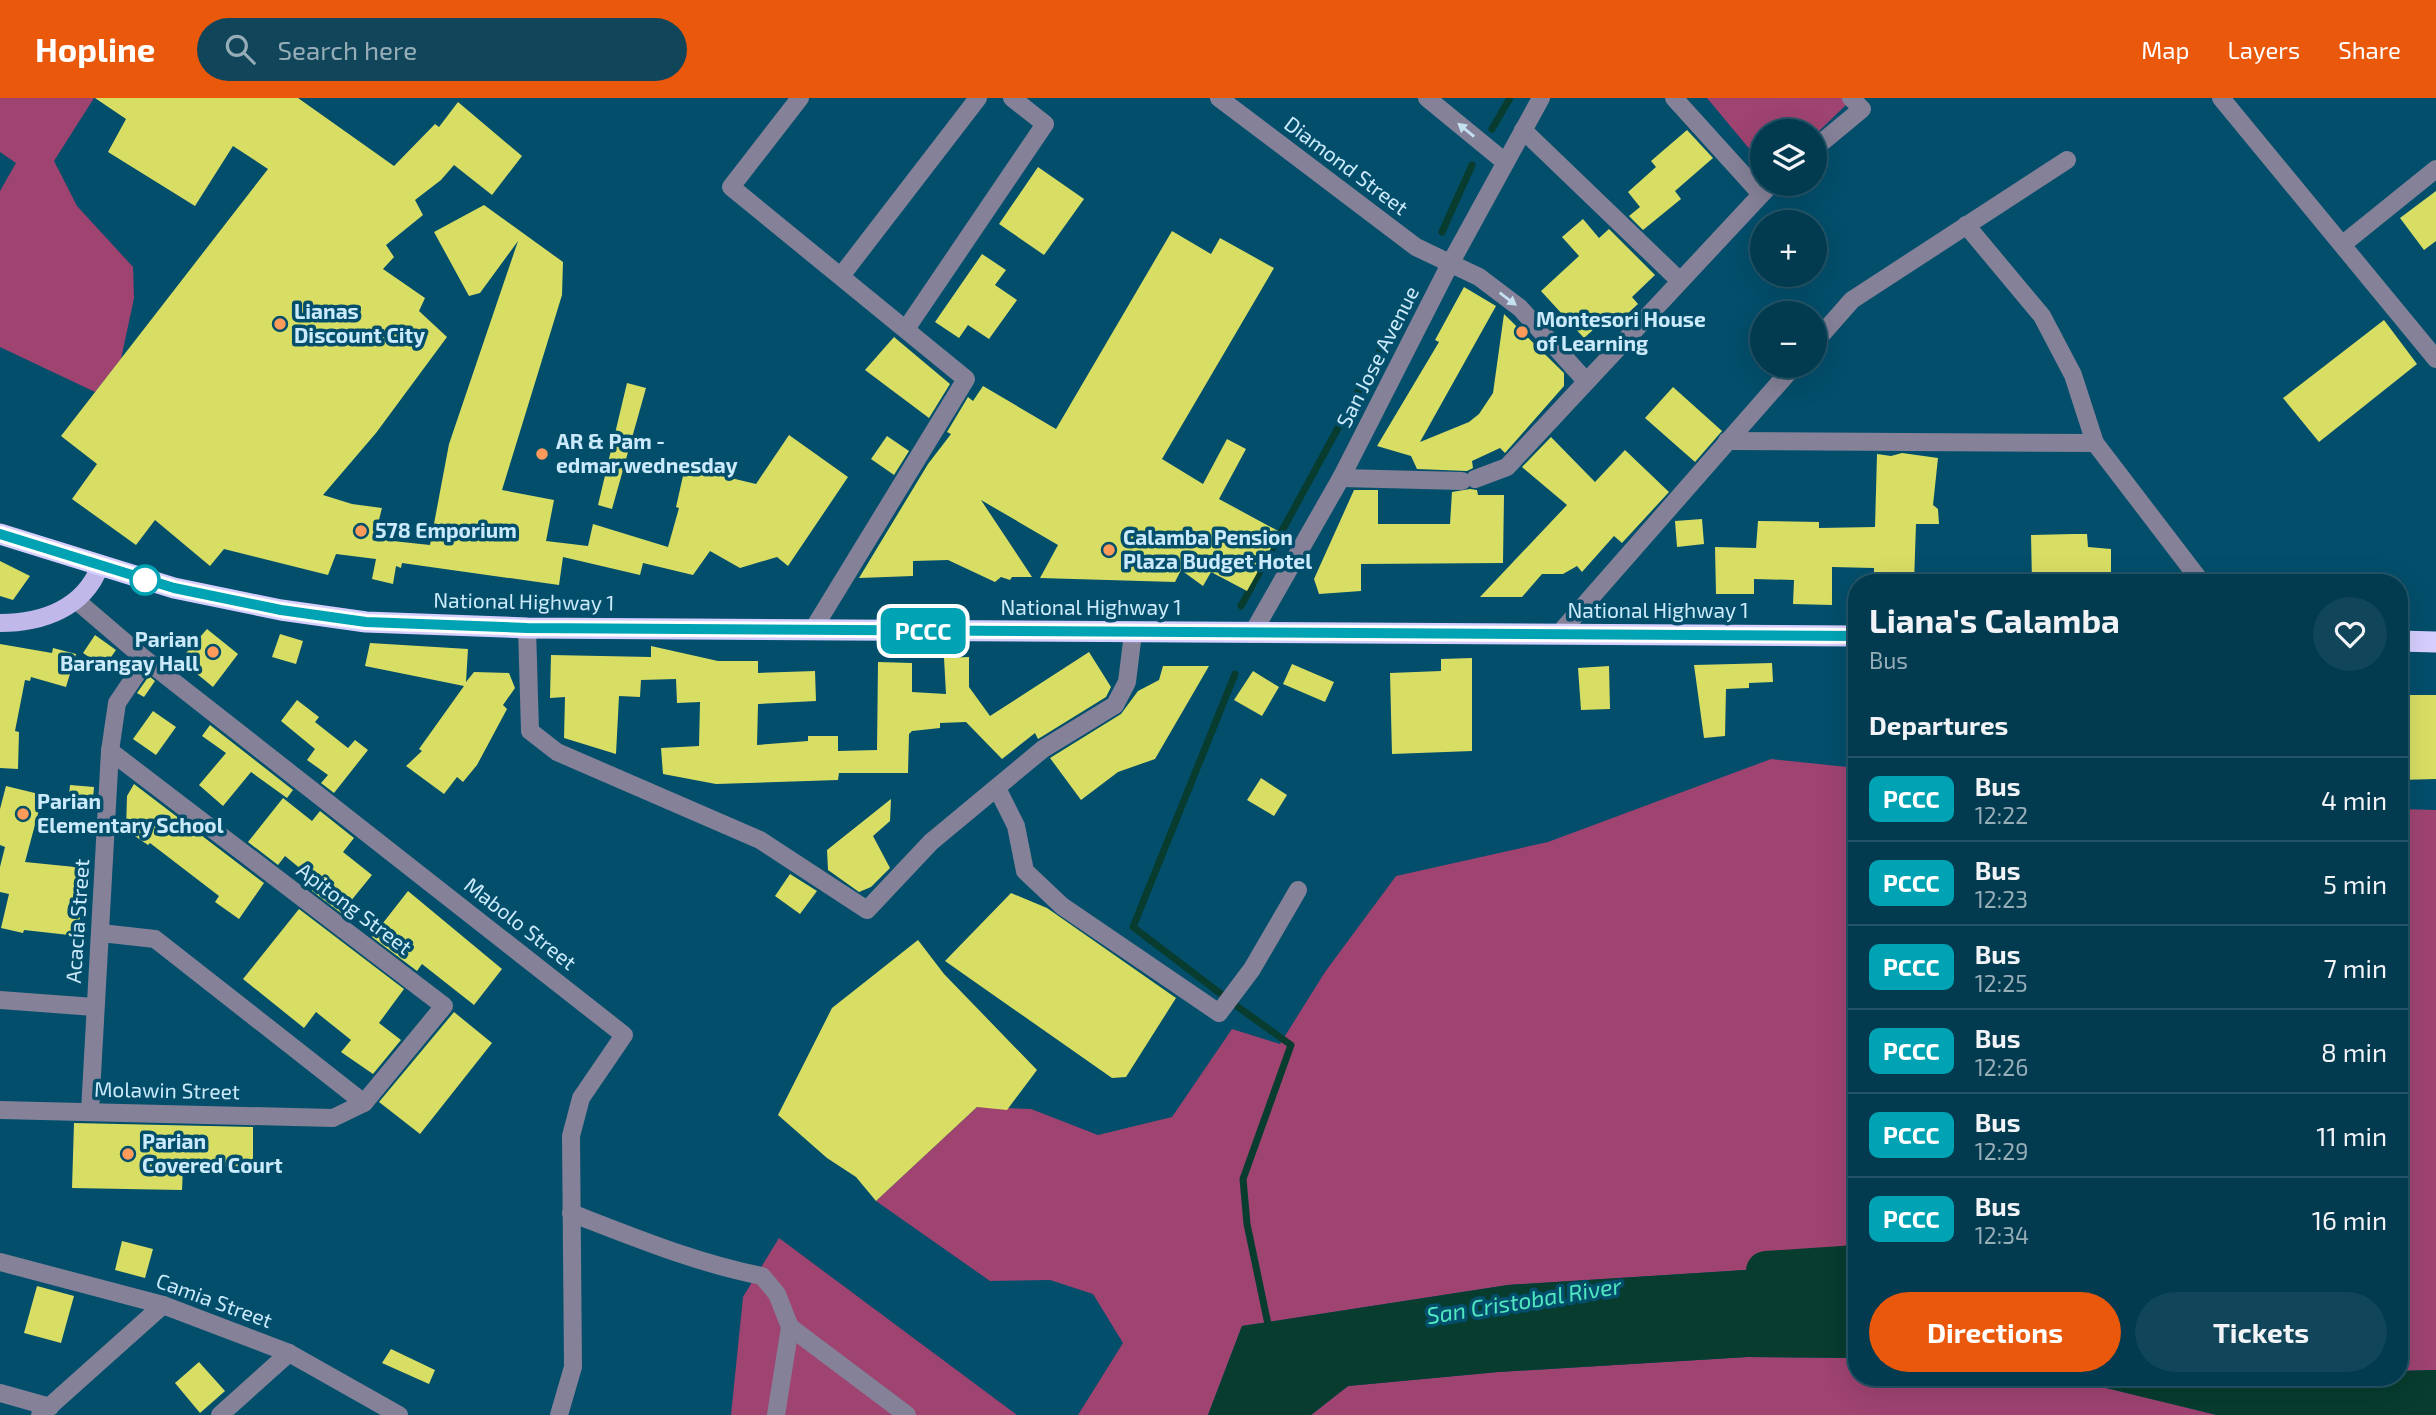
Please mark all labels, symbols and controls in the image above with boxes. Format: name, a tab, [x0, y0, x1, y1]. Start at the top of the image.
search box	[197, 18, 687, 81]
text: Hopline	[35, 29, 155, 69]
icon: search	[221, 30, 259, 68]
text: Search here	[277, 34, 417, 65]
text: Map	[2141, 35, 2189, 64]
text: Layers	[2227, 35, 2300, 64]
text: Share	[2338, 35, 2401, 64]
street label: Diamond Street	[1280, 110, 1414, 219]
map controls	[1750, 119, 1827, 378]
button: layers	[1750, 119, 1827, 196]
one-way arrow	[1457, 123, 1474, 138]
button: +	[1750, 210, 1827, 287]
street label: San Jose Avenue	[1330, 281, 1423, 431]
one-way arrow	[1499, 291, 1517, 306]
place label: Lianas Discount City	[294, 298, 425, 348]
button: −	[1750, 301, 1827, 378]
place label: Montesori House of Learning	[1536, 306, 1706, 355]
marker: Lianas Discount City	[272, 316, 288, 332]
marker: Montesori House of Learning	[1514, 324, 1530, 340]
place label: AR & Pam - edmar wednesday	[556, 428, 738, 478]
marker: AR & Pam - edmar wednesday	[534, 446, 550, 462]
place label: 578 Emporium	[375, 517, 517, 542]
marker: 578 Emporium	[353, 523, 369, 539]
place label: Calamba Pension Plaza Budget Hotel	[1123, 524, 1312, 573]
marker: Calamba Pension Plaza Budget Hotel	[1101, 542, 1117, 558]
unlabelled marker	[130, 565, 160, 595]
street label: National Highway 1	[433, 586, 615, 615]
street label: National Highway 1	[1000, 594, 1182, 619]
street label: National Highway 1	[1567, 597, 1749, 622]
button: heart	[2313, 597, 2387, 671]
text: Liana's Calamba	[1869, 600, 2120, 640]
line badge: PCCC	[874, 608, 972, 654]
text: PCCC	[895, 616, 951, 645]
place label: Parian Barangay Hall	[60, 626, 199, 676]
marker: Parian Barangay Hall	[205, 644, 221, 660]
text: Bus	[1869, 646, 1908, 674]
text: Departures	[1869, 709, 2008, 740]
text: Bus	[1975, 770, 2021, 801]
text: PCCC	[1883, 784, 1940, 813]
text: 4 min	[2321, 784, 2387, 815]
place label: Parian Elementary School	[37, 788, 224, 838]
text: 12:22	[1975, 801, 2028, 829]
marker: Parian Elementary School	[15, 806, 31, 822]
text: Bus	[1975, 854, 2021, 885]
street label: Apitong Street	[293, 856, 417, 959]
street label: Acacia Street	[60, 858, 93, 984]
text: PCCC	[1883, 868, 1940, 897]
text: 5 min	[2323, 868, 2387, 899]
street label: Mabolo Street	[460, 871, 582, 974]
text: 12:23	[1975, 885, 2028, 913]
text: Bus	[1975, 938, 2021, 969]
text: PCCC	[1883, 952, 1940, 981]
text: 7 min	[2324, 952, 2387, 983]
text: 12:25	[1975, 969, 2027, 997]
text: Bus	[1975, 1022, 2021, 1053]
text: PCCC	[1883, 1036, 1940, 1065]
text: 8 min	[2321, 1036, 2387, 1067]
text: 12:26	[1975, 1053, 2028, 1081]
street label: Molawin Street	[94, 1076, 240, 1103]
text: Bus	[1975, 1106, 2021, 1137]
text: PCCC	[1883, 1120, 1940, 1149]
text: 11 min	[2316, 1120, 2387, 1151]
place label: Parian Covered Court	[142, 1128, 283, 1177]
text: 12:29	[1975, 1137, 2028, 1165]
marker: Parian Covered Court	[120, 1146, 136, 1162]
text: Bus	[1975, 1190, 2021, 1221]
text: PCCC	[1883, 1204, 1940, 1233]
text: 16 min	[2312, 1204, 2387, 1235]
text: 12:34	[1975, 1221, 2029, 1249]
street label: Camia Street	[153, 1267, 276, 1332]
water label: San Cristobal River	[1424, 1271, 1624, 1329]
button: Directions	[1869, 1292, 2121, 1372]
button: Tickets	[2135, 1292, 2387, 1372]

